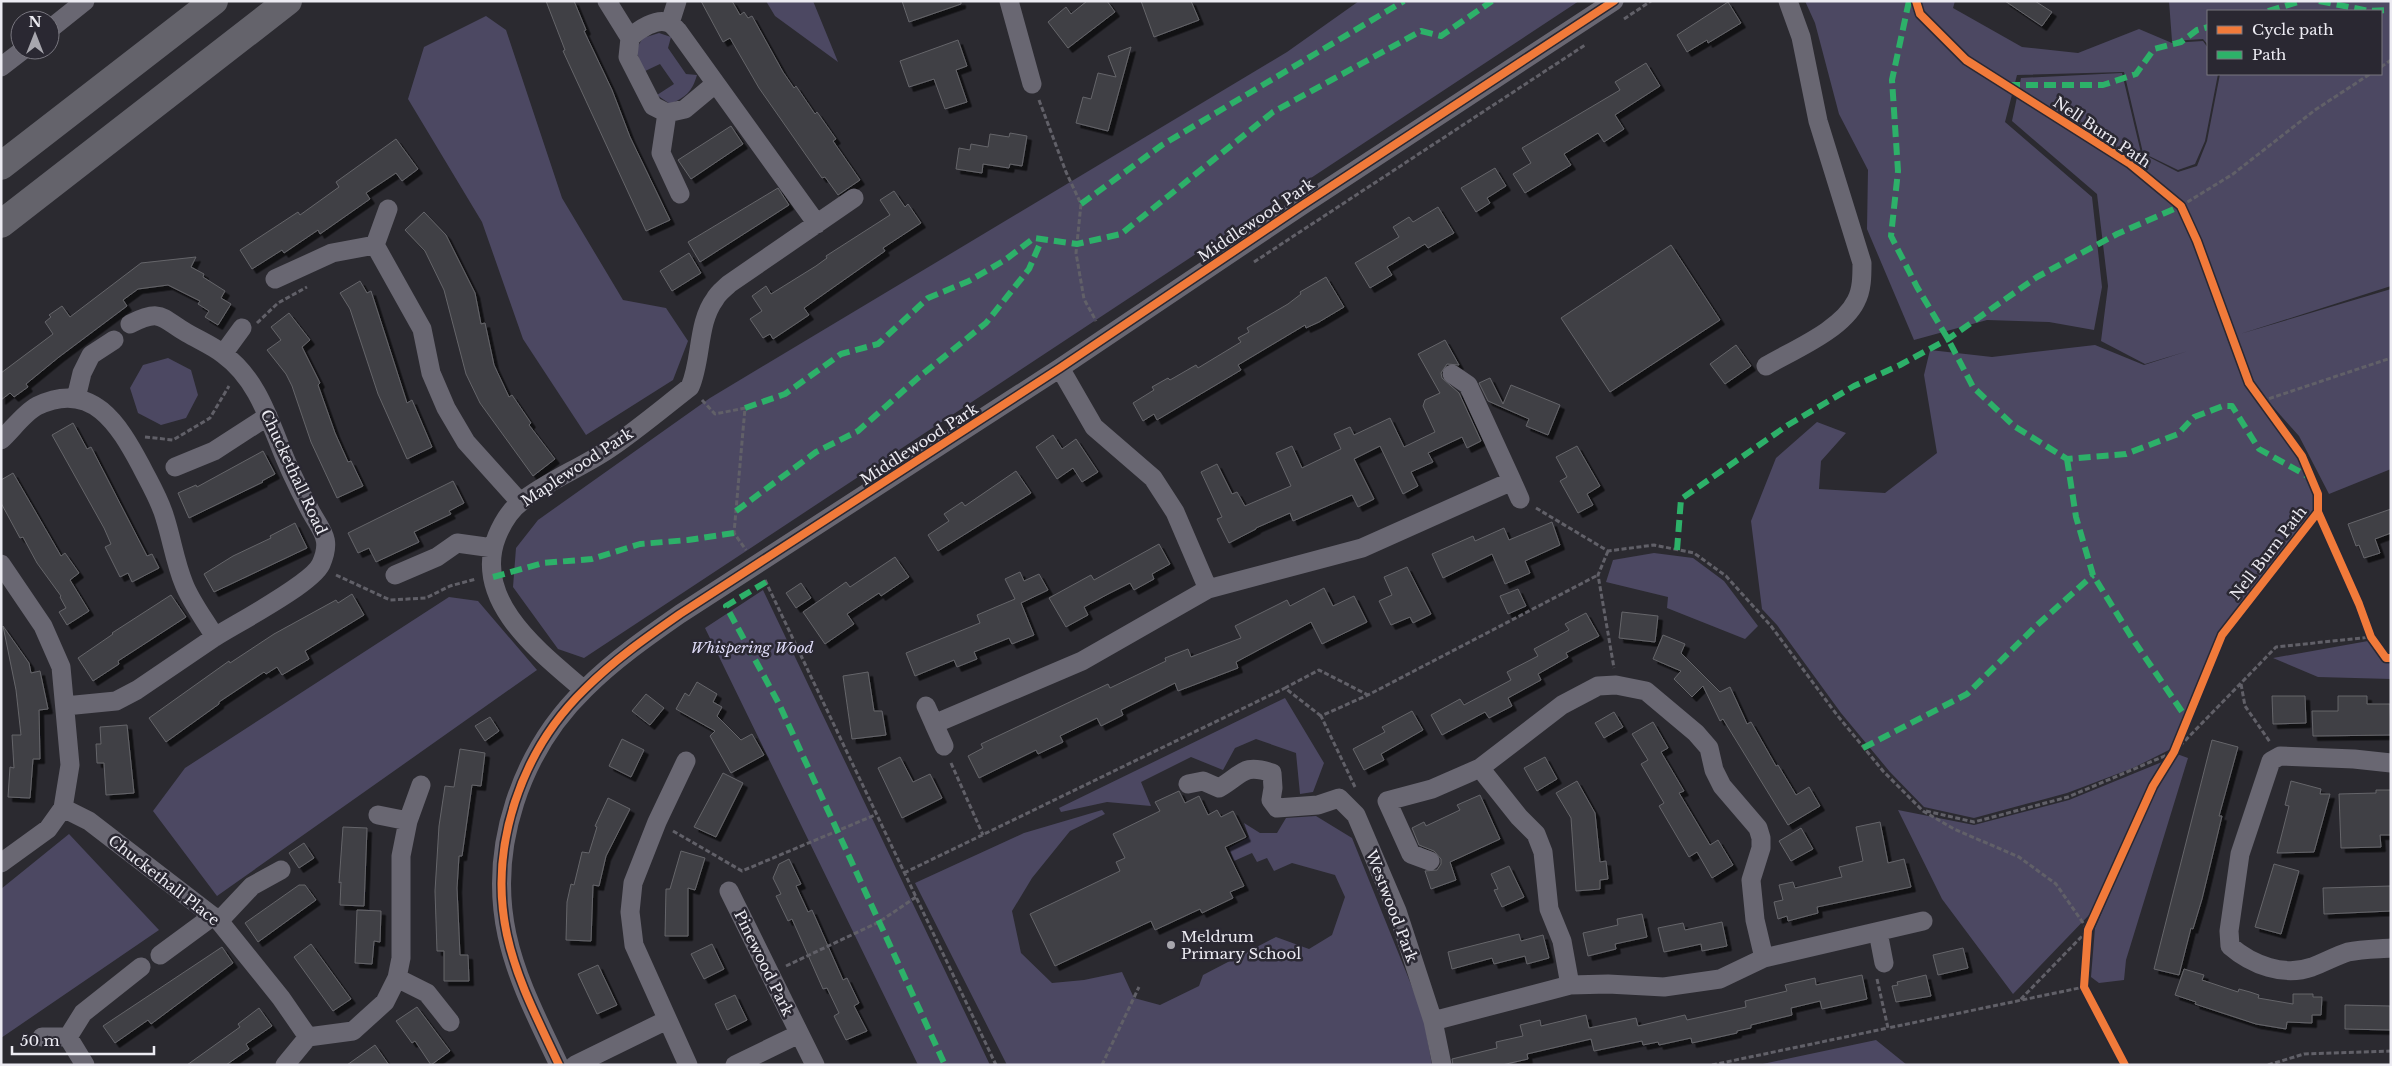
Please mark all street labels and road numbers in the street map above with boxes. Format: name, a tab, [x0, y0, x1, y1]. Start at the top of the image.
street label: Nell Burn Path	[2050, 92, 2154, 172]
street label: Middlewood Park	[1194, 174, 1318, 266]
street label: Middlewood Park	[857, 398, 982, 489]
street label: Chuckethall Road	[257, 406, 331, 538]
street label: Maplewood Park	[518, 423, 637, 510]
street label: Nell Burn Path	[2226, 502, 2310, 604]
street label: Chuckethall Place	[104, 831, 224, 929]
street label: Westwood Park	[1361, 846, 1422, 966]
street label: Pinewood Park	[730, 907, 798, 1020]

